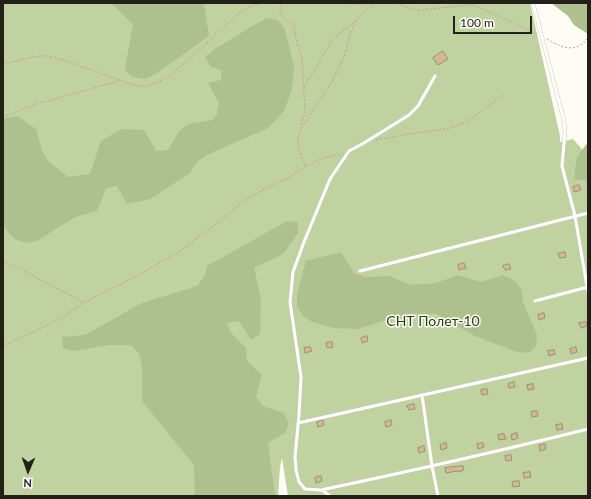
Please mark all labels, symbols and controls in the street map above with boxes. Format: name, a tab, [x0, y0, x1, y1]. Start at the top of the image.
scale bar	[455, 8, 534, 34]
text: 100 m	[460, 15, 494, 30]
park label: СНТ Полет-10	[386, 313, 480, 329]
north arrow	[8, 451, 48, 491]
text: N	[23, 477, 32, 490]

